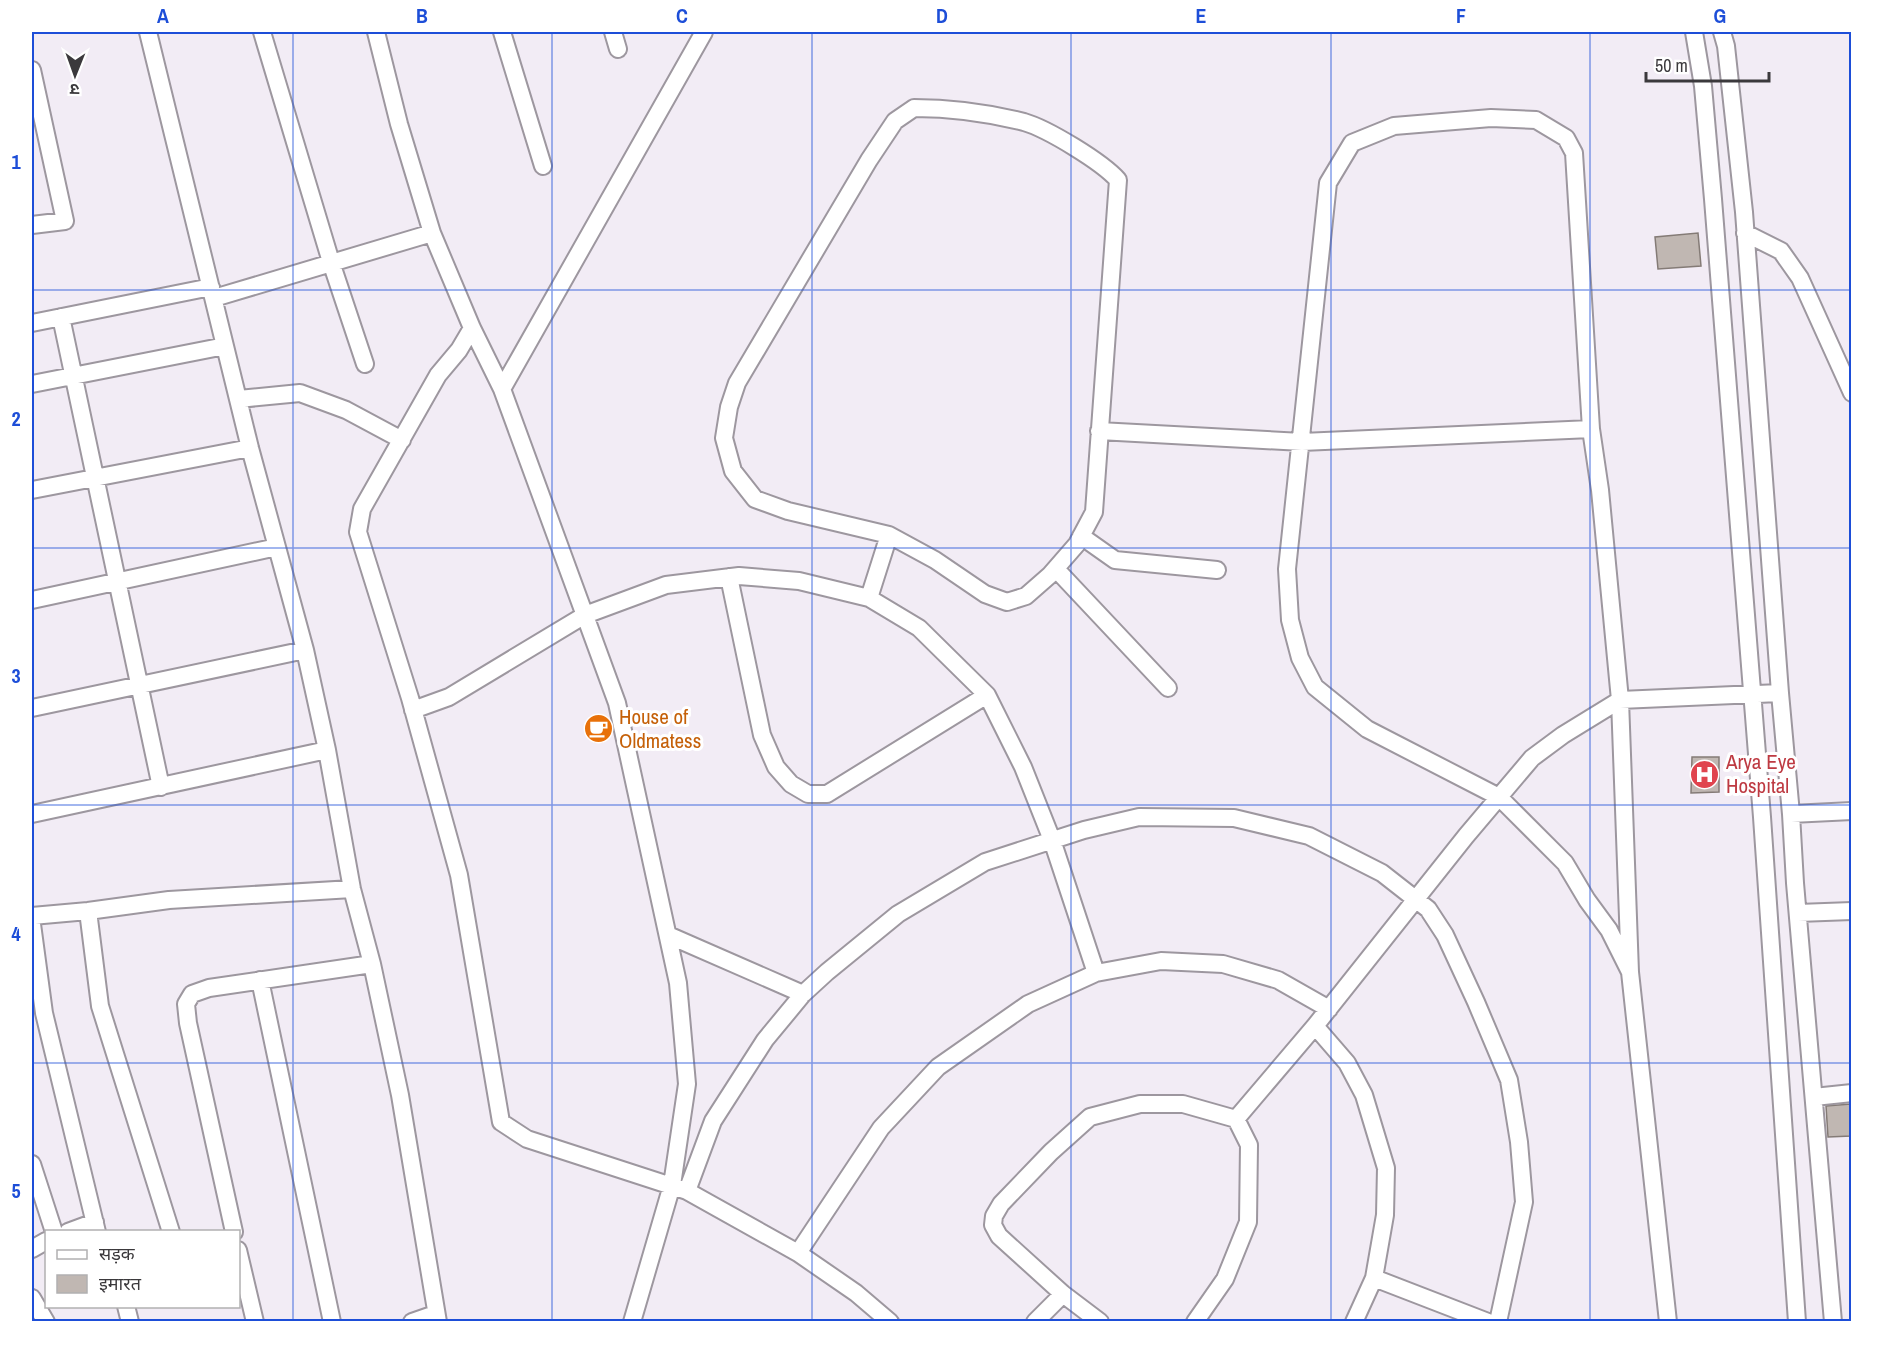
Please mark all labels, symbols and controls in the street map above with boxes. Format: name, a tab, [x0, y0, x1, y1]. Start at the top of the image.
text: A	[157, 2, 169, 29]
text: B	[416, 2, 428, 29]
text: C	[676, 2, 688, 29]
text: D	[936, 2, 948, 29]
text: E	[1196, 2, 1207, 29]
text: F	[1456, 2, 1466, 29]
text: G	[1714, 2, 1726, 29]
north arrow	[45, 45, 105, 105]
scale bar	[1646, 45, 1769, 83]
text: 50 m	[1655, 53, 1688, 78]
text: उ	[69, 79, 80, 101]
text: 1	[11, 148, 21, 175]
text: 2	[11, 405, 21, 432]
text: 3	[11, 662, 21, 689]
place label: House of Oldmatess	[619, 702, 701, 755]
cafe icon: House of Oldmatess	[582, 713, 614, 745]
place label: Arya Eye Hospital	[1725, 747, 1796, 800]
hospital icon: Arya Eye Hospital	[1689, 758, 1721, 790]
text: 4	[11, 920, 21, 947]
text: 5	[11, 1177, 21, 1204]
legend	[45, 1230, 240, 1308]
text: सड़क	[99, 1241, 136, 1266]
text: इमारत	[99, 1271, 142, 1296]

